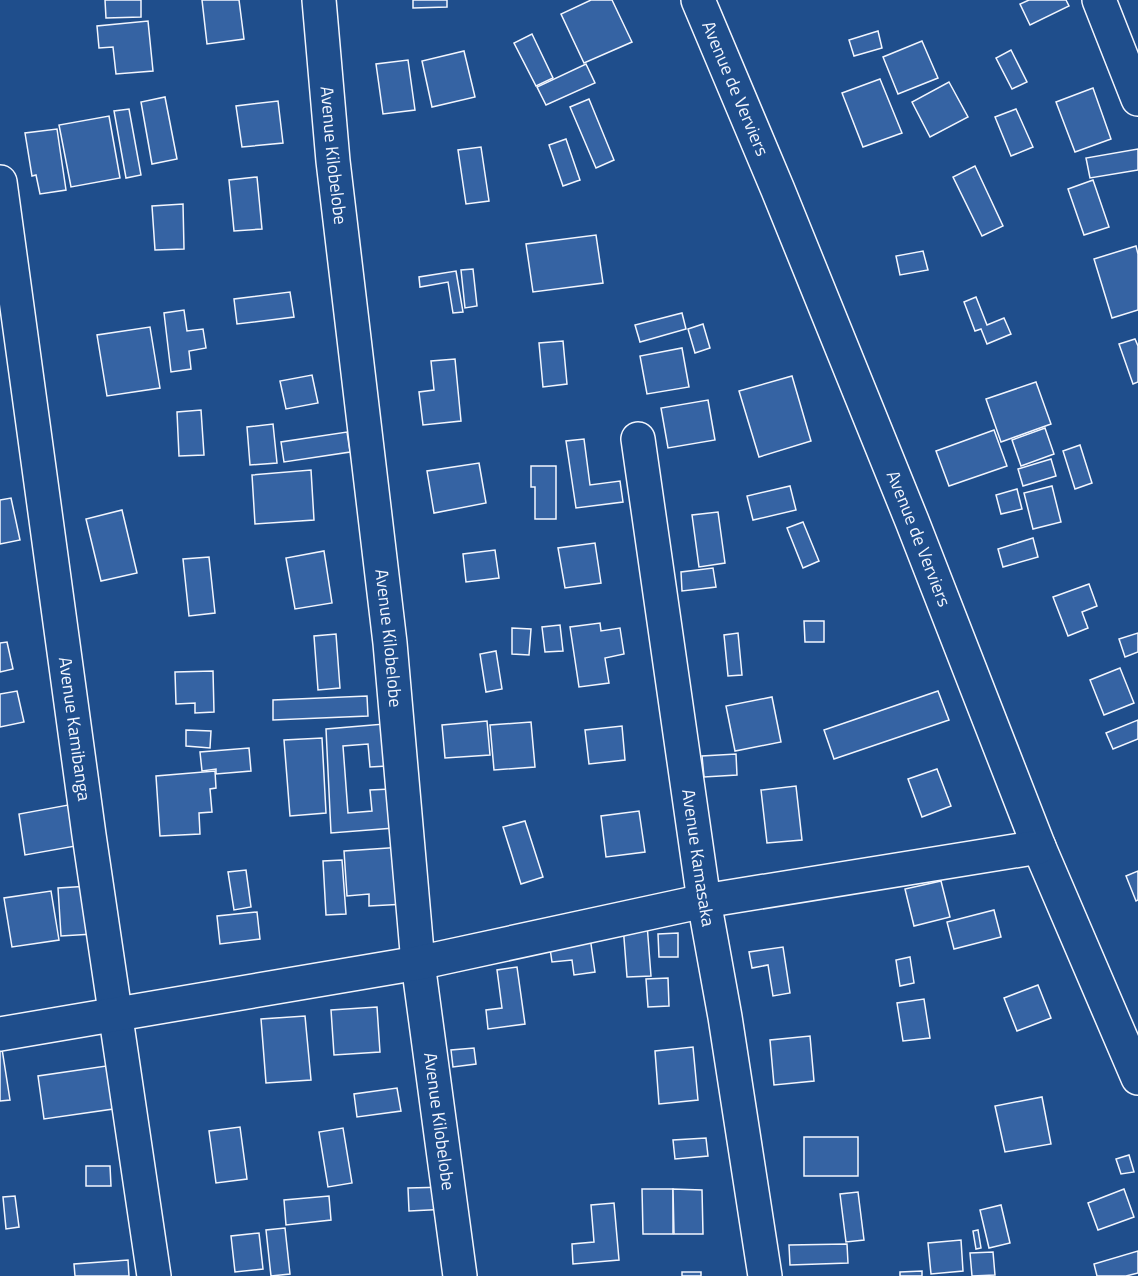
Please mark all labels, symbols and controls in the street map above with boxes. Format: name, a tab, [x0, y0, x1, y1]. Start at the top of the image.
street label: Avenue de Verviers	[695, 16, 776, 160]
street label: Avenue Kilobelobe	[314, 85, 354, 226]
street label: Avenue de Verviers	[880, 466, 958, 610]
street label: Avenue Kilobelobe	[368, 567, 410, 708]
street label: Avenue Kamibanga	[52, 655, 98, 803]
street label: Avenue Kamasaka	[675, 787, 722, 929]
street label: Avenue Kilobelobe	[417, 1051, 462, 1192]

